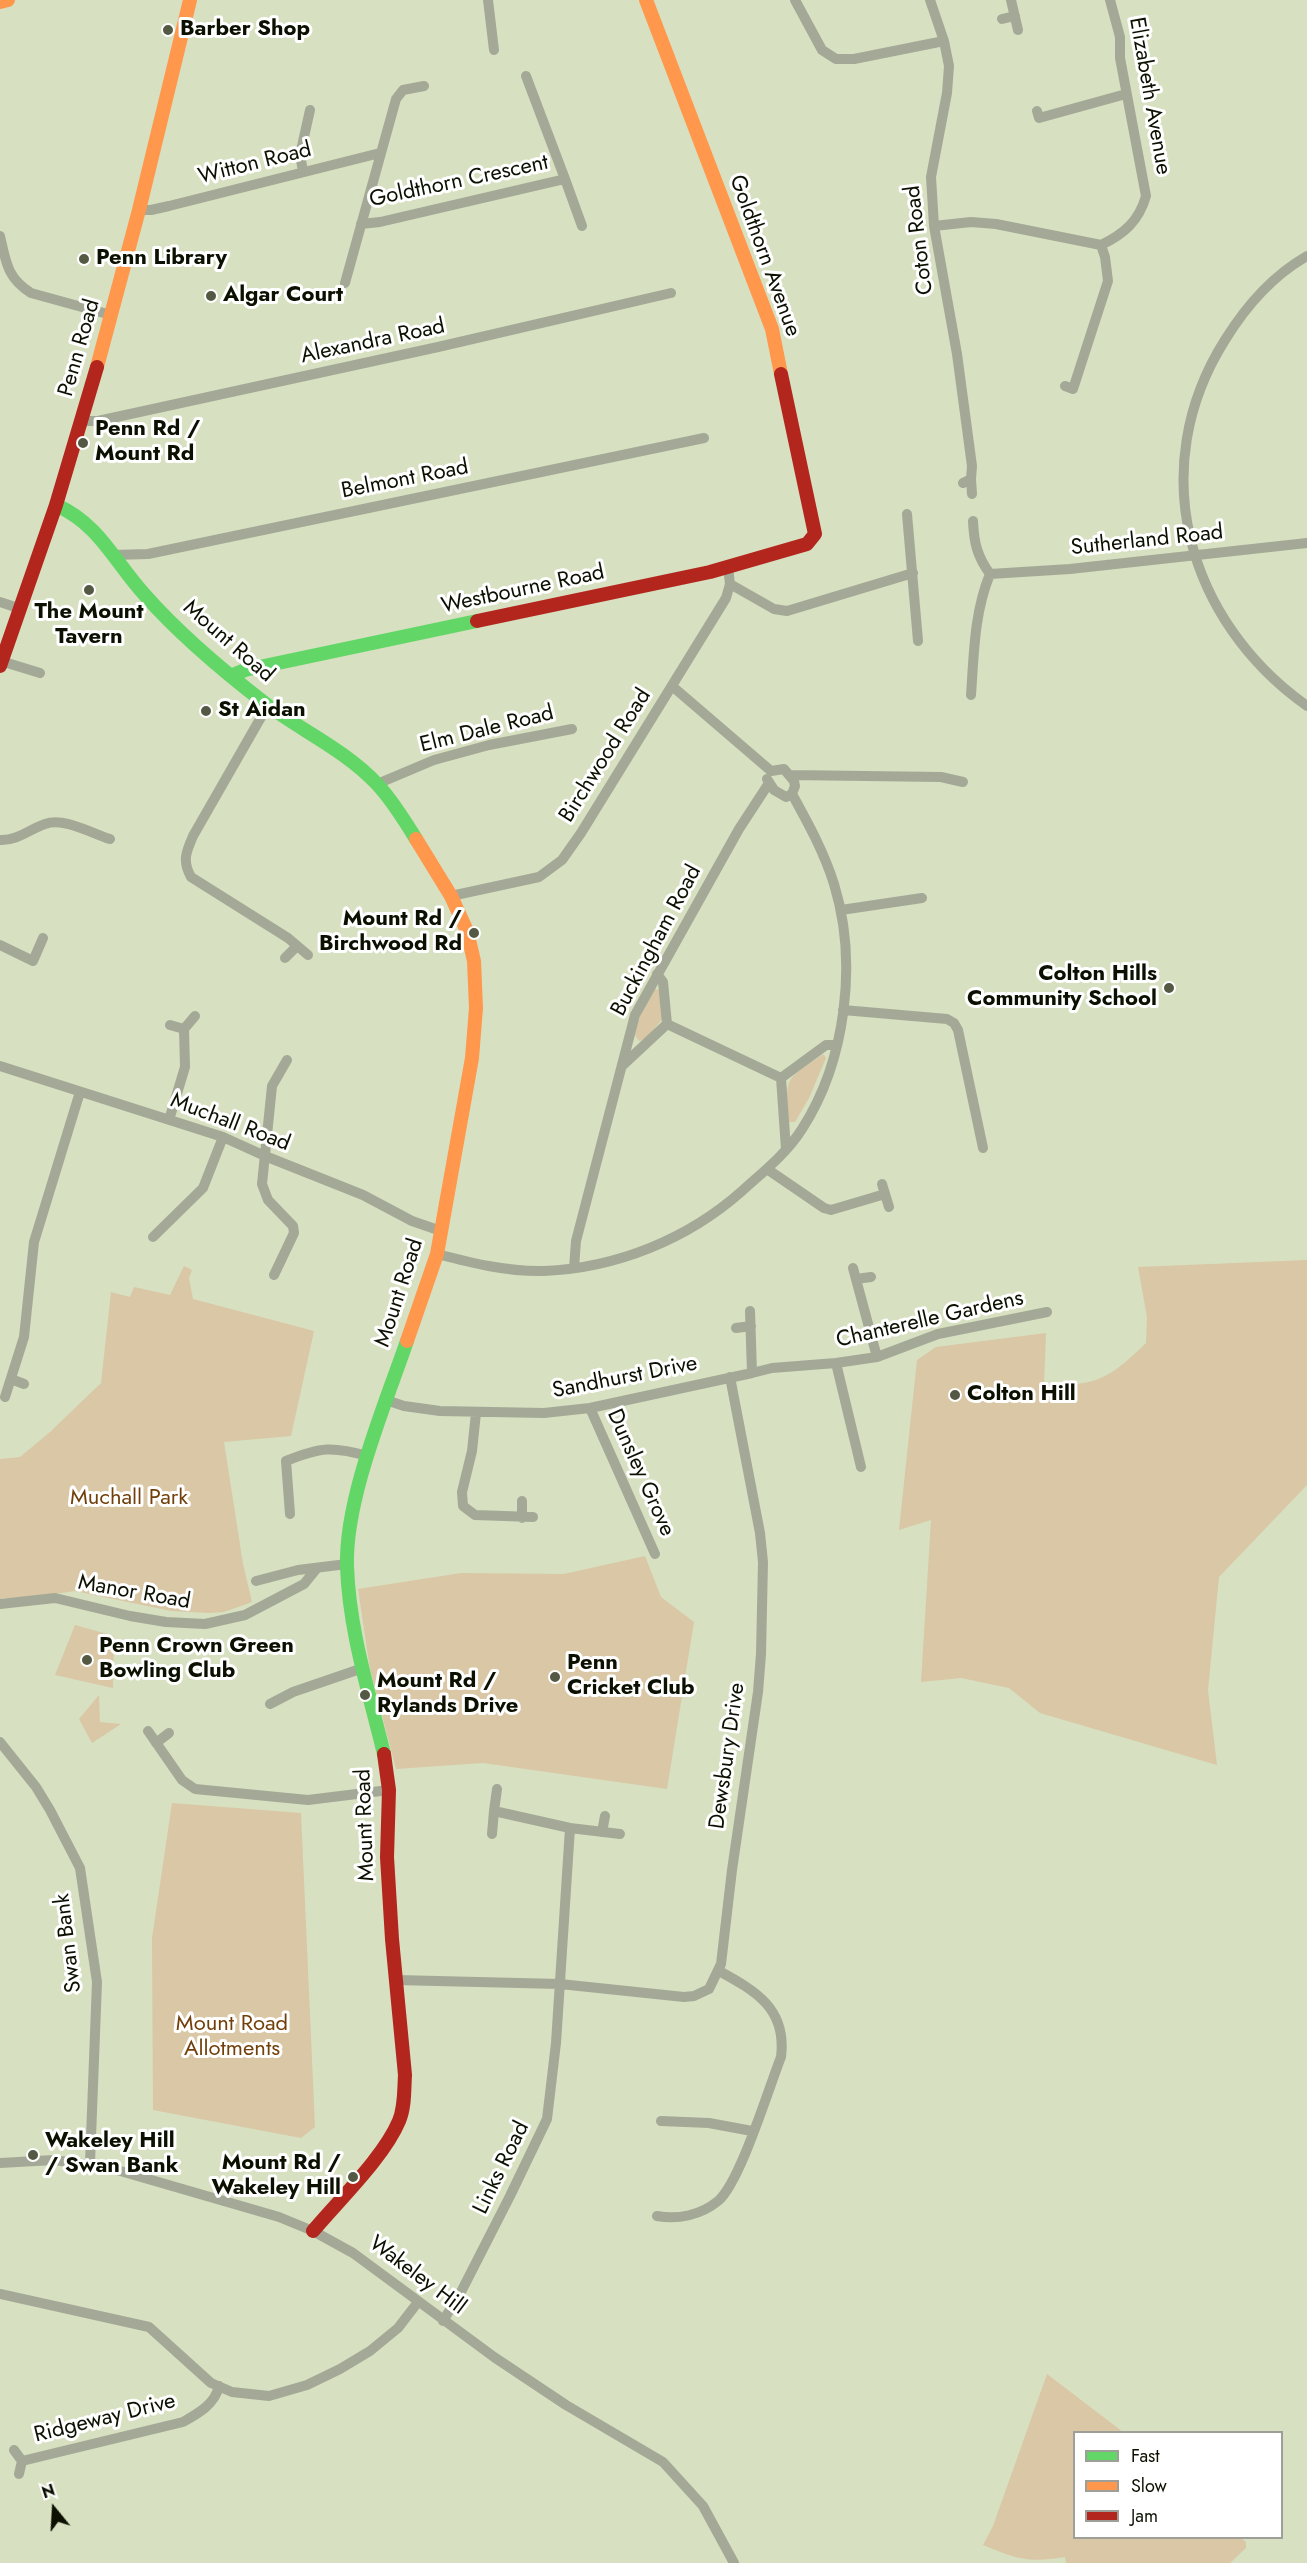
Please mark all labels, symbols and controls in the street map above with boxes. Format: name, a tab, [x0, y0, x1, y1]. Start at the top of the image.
street label: Elizabeth Avenue	[1122, 15, 1176, 177]
place label: Barber Shop	[180, 17, 310, 43]
marker: Barber Shop	[161, 23, 175, 37]
street label: Witton Road	[196, 137, 314, 191]
street label: Goldthorn Crescent	[367, 150, 551, 214]
street label: Goldthorn Avenue	[723, 172, 805, 340]
street label: Coton Road	[900, 184, 940, 296]
place label: Penn Library	[96, 246, 227, 272]
marker: Penn Library	[77, 252, 91, 266]
place label: Algar Court	[223, 283, 343, 309]
marker: Algar Court	[204, 289, 218, 303]
street label: Penn Road	[54, 296, 106, 400]
street label: Alexandra Road	[299, 314, 447, 370]
place label: Penn Rd / Mount Rd	[95, 417, 200, 469]
marker: Penn Rd / Mount Rd	[76, 436, 90, 450]
street label: Belmont Road	[339, 455, 471, 505]
street label: Sutherland Road	[1069, 520, 1225, 562]
street label: Westbourne Road	[439, 560, 607, 620]
marker: The Mount Tavern	[82, 583, 96, 597]
street label: Mount Road	[177, 595, 279, 689]
place label: The Mount Tavern	[35, 600, 143, 652]
street label: Birchwood Road	[554, 684, 658, 828]
place label: St Aidan	[218, 698, 306, 724]
street label: Elm Dale Road	[417, 701, 557, 759]
marker: St Aidan	[199, 704, 213, 718]
street label: Buckingham Road	[606, 861, 708, 1021]
place label: Mount Rd / Birchwood Rd	[319, 907, 462, 958]
marker: Mount Rd / Birchwood Rd	[467, 926, 481, 940]
place label: Colton Hills Community School	[967, 962, 1157, 1014]
marker: Colton Hills Community School	[1162, 981, 1176, 995]
street label: Muchall Road	[166, 1088, 294, 1158]
street label: Mount Road	[370, 1236, 430, 1350]
street label: Chanterelle Gardens	[834, 1286, 1026, 1354]
street label: Sandhurst Drive	[550, 1351, 700, 1405]
place label: Colton Hill	[967, 1382, 1076, 1408]
marker: Colton Hill	[948, 1388, 962, 1402]
street label: Dunsley Grove	[600, 1406, 680, 1540]
park label: Muchall Park	[70, 1486, 188, 1512]
street label: Manor Road	[76, 1570, 192, 1616]
place label: Penn Crown Green Bowling Club	[99, 1634, 294, 1686]
place label: Penn Cricket Club	[567, 1651, 695, 1702]
marker: Penn Crown Green Bowling Club	[80, 1653, 94, 1667]
place label: Mount Rd / Rylands Drive	[377, 1669, 518, 1720]
marker: Penn Cricket Club	[548, 1670, 562, 1684]
street label: Dewsbury Drive	[705, 1681, 751, 1831]
marker: Mount Rd / Rylands Drive	[358, 1688, 372, 1702]
street label: Mount Road	[351, 1768, 381, 1882]
street label: Swan Bank	[50, 1892, 88, 1994]
park label: Mount Road Allotments	[176, 2012, 288, 2064]
street label: Links Road	[468, 2117, 536, 2219]
place label: Wakeley Hill / Swan Bank	[45, 2129, 178, 2180]
marker: Wakeley Hill / Swan Bank	[26, 2148, 40, 2162]
place label: Mount Rd / Wakeley Hill	[211, 2151, 341, 2202]
marker: Mount Rd / Wakeley Hill	[346, 2170, 360, 2184]
street label: Wakeley Hill	[363, 2231, 471, 2321]
street label: Ridgeway Drive	[32, 2389, 178, 2449]
legend	[1073, 2431, 1283, 2539]
text: Fast	[1131, 2443, 1160, 2469]
text: Slow	[1131, 2473, 1167, 2499]
north arrow	[24, 2479, 84, 2539]
text: N	[39, 2479, 58, 2504]
text: Jam	[1131, 2503, 1158, 2529]

